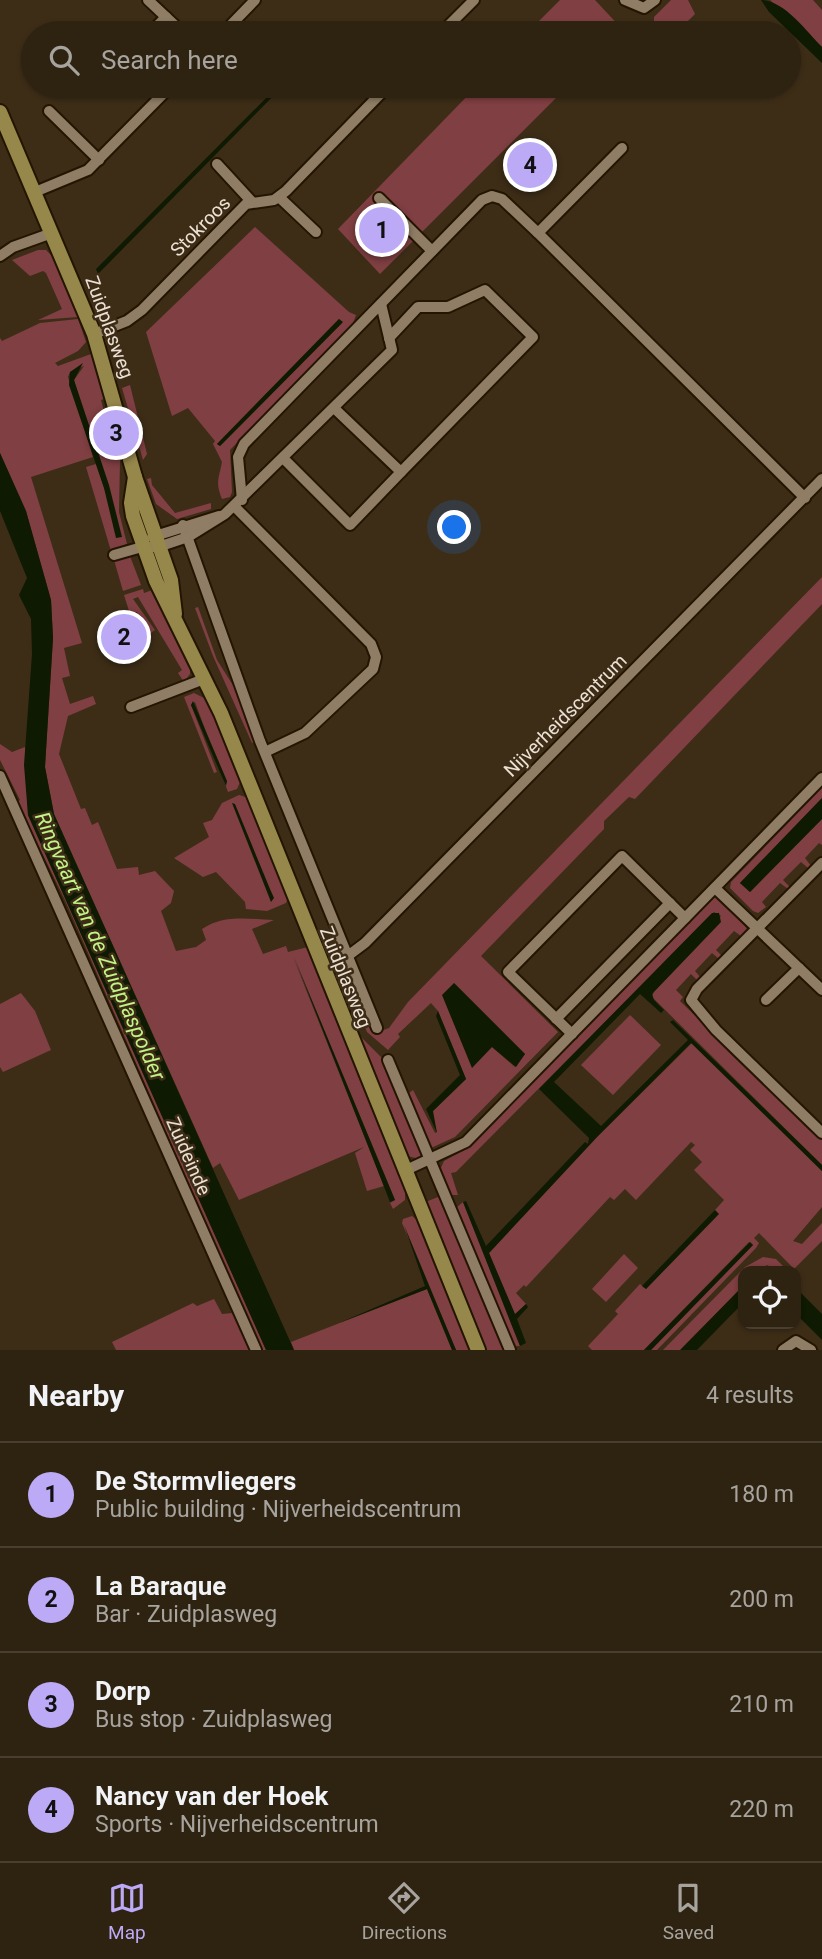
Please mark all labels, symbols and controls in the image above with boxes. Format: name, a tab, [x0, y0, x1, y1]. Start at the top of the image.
search box	[21, 21, 801, 98]
icon: search	[45, 41, 83, 79]
text: Search here	[101, 45, 238, 75]
pin: 4	[507, 139, 553, 191]
street label: Stokroos	[166, 192, 235, 261]
pin: 1	[359, 204, 405, 256]
street label: Zuidplasweg	[80, 273, 139, 382]
pin: 3	[93, 407, 139, 459]
your location	[437, 510, 471, 544]
pin: 2	[101, 611, 147, 663]
street label: Nijverheidscentrum	[499, 649, 632, 782]
water label: Ringvaart van de Zuidplaspolder	[30, 808, 171, 1085]
street label: Zuidplasweg	[315, 923, 376, 1031]
street label: Zuideinde	[161, 1114, 216, 1199]
map controls	[738, 1266, 801, 1329]
button: locate	[738, 1266, 801, 1329]
text: Nearby	[28, 1378, 124, 1413]
text: 4 results	[706, 1382, 794, 1409]
text: De Stormvliegers	[95, 1466, 296, 1496]
text: 1	[44, 1481, 58, 1508]
text: 180 m	[729, 1481, 794, 1508]
text: Public building · Nijverheidscentrum	[95, 1496, 461, 1523]
text: La Baraque	[95, 1571, 226, 1601]
text: 2	[44, 1586, 58, 1613]
text: 200 m	[729, 1586, 794, 1613]
text: Bar · Zuidplasweg	[95, 1601, 277, 1628]
text: Dorp	[95, 1676, 151, 1706]
text: 3	[44, 1691, 58, 1718]
text: 210 m	[729, 1691, 794, 1718]
text: Bus stop · Zuidplasweg	[95, 1706, 332, 1733]
text: Nancy van der Hoek	[95, 1781, 328, 1811]
text: 4	[44, 1796, 58, 1823]
text: 220 m	[729, 1796, 794, 1823]
text: Sports · Nijverheidscentrum	[95, 1811, 379, 1838]
tab: Map	[108, 1879, 146, 1944]
tab: Directions	[362, 1879, 447, 1944]
tab: Saved	[663, 1879, 714, 1944]

